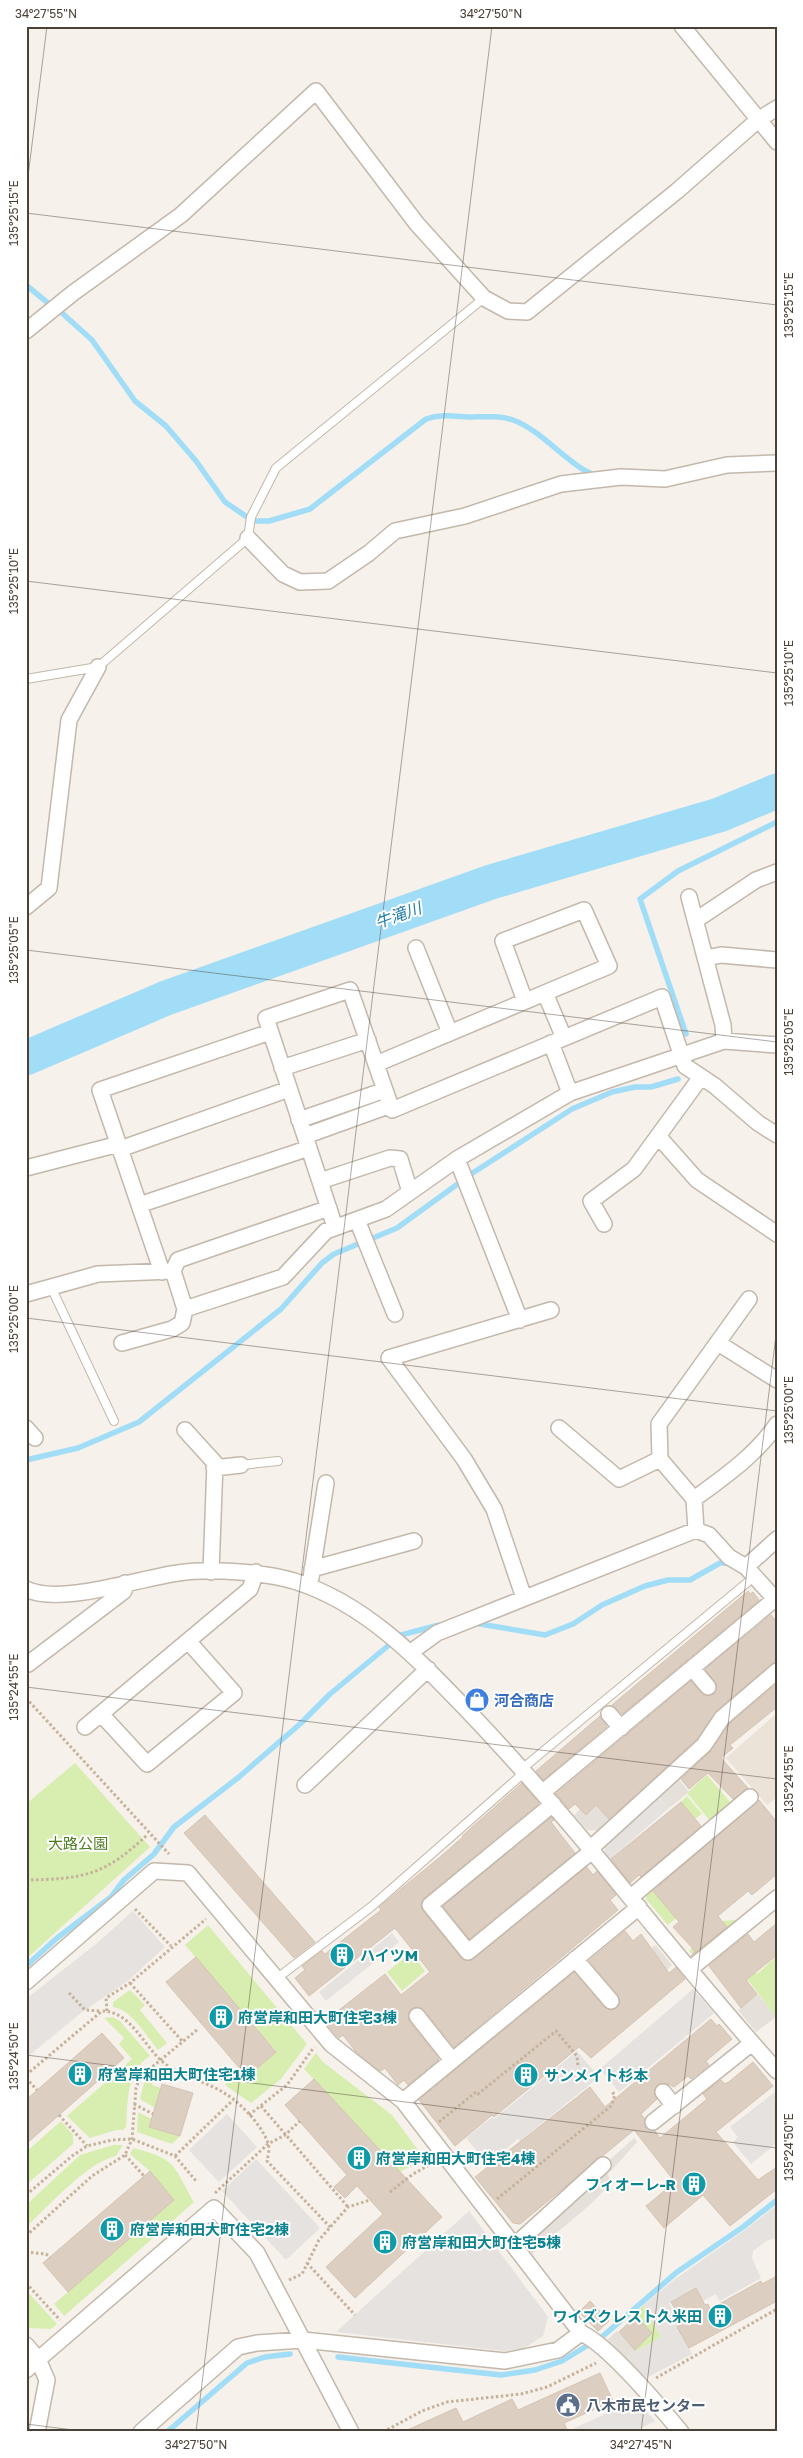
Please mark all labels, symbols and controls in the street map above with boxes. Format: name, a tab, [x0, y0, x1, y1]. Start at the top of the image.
text: 34°27'55"N	[15, 6, 77, 21]
text: 34°27'50"N	[460, 6, 522, 21]
text: 135°25'15"E	[6, 180, 21, 246]
text: 135°25'15"E	[781, 272, 796, 338]
text: 135°25'10"E	[6, 548, 21, 614]
text: 135°25'10"E	[781, 640, 796, 706]
water label: 牛滝川	[372, 897, 426, 933]
text: 135°25'05"E	[6, 916, 21, 984]
text: 135°25'05"E	[781, 1008, 796, 1076]
text: 135°25'00"E	[6, 1285, 21, 1353]
text: 135°25'00"E	[781, 1376, 796, 1444]
text: 135°24'55"E	[6, 1653, 21, 1721]
shop icon: 河合商店	[464, 1687, 490, 1713]
place label: 河合商店	[494, 1691, 554, 1709]
text: 135°24'55"E	[781, 1745, 796, 1813]
park label: 大路公園	[48, 1834, 108, 1852]
building icon: ハイツM	[329, 1942, 355, 1968]
place label: ハイツM	[360, 1946, 418, 1964]
building icon: 府営岸和田大町住宅3棟	[208, 2004, 234, 2030]
place label: 府営岸和田大町住宅3棟	[238, 2008, 397, 2026]
text: 135°24'50"E	[6, 2022, 21, 2090]
building icon: 府営岸和田大町住宅1棟	[67, 2061, 93, 2087]
building icon: サンメイト杉本	[513, 2062, 539, 2088]
place label: 府営岸和田大町住宅1棟	[98, 2065, 256, 2083]
place label: サンメイト杉本	[544, 2066, 649, 2084]
text: 135°24'50"E	[781, 2113, 796, 2181]
building icon: 府営岸和田大町住宅4棟	[346, 2145, 372, 2171]
place label: 府営岸和田大町住宅4棟	[376, 2149, 535, 2167]
building icon: フィオーレ-R	[681, 2171, 707, 2197]
place label: フィオーレ-R	[585, 2175, 676, 2193]
building icon: 府営岸和田大町住宅2棟	[99, 2216, 125, 2242]
place label: 府営岸和田大町住宅2棟	[130, 2220, 289, 2238]
building icon: 府営岸和田大町住宅5棟	[372, 2229, 398, 2255]
place label: 府営岸和田大町住宅5棟	[402, 2233, 561, 2251]
building icon: ワイズクレスト久米田	[707, 2303, 733, 2329]
place label: ワイズクレスト久米田	[552, 2307, 702, 2325]
public building icon: 八木市民センター	[555, 2392, 581, 2418]
place label: 八木市民センター	[586, 2396, 706, 2414]
text: 34°27'50"N	[165, 2437, 227, 2452]
text: 34°27'45"N	[610, 2437, 672, 2452]

